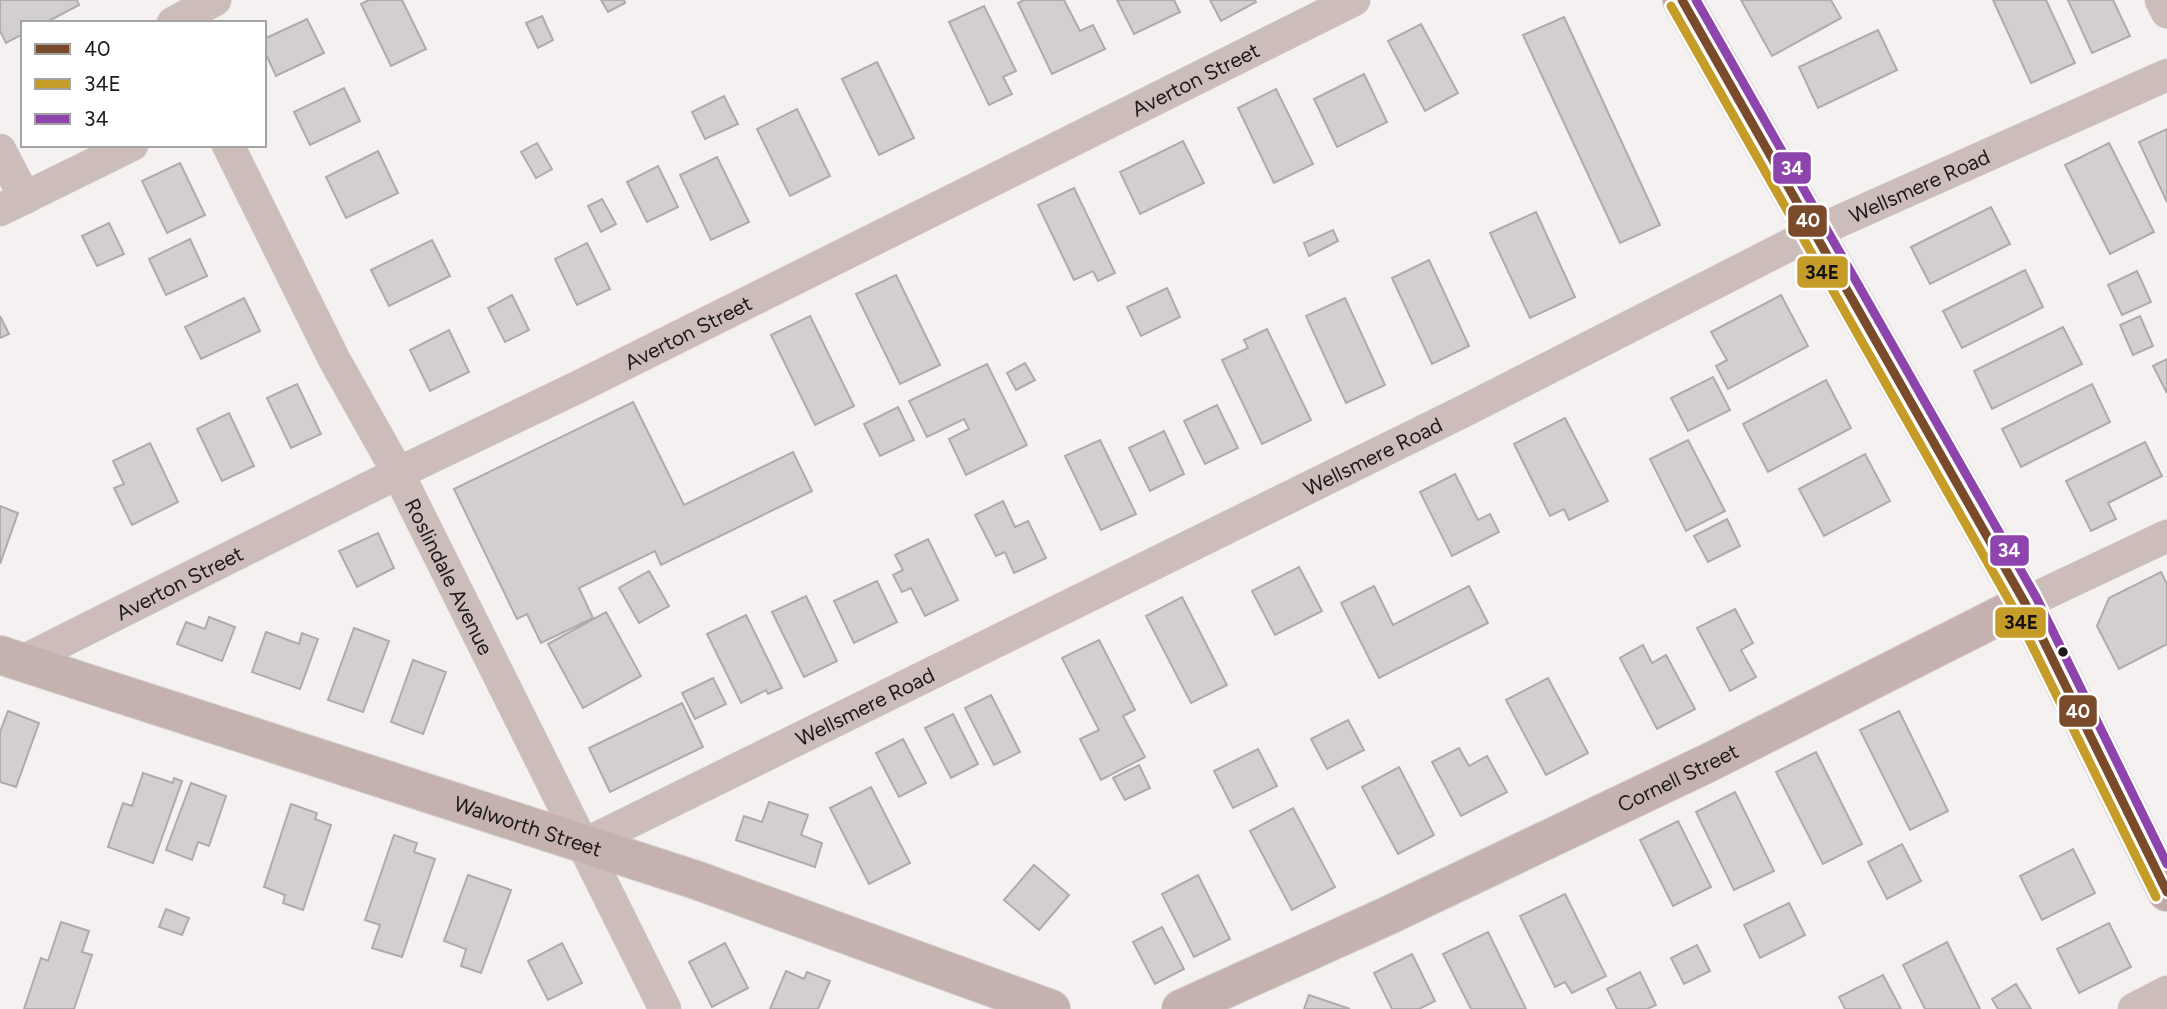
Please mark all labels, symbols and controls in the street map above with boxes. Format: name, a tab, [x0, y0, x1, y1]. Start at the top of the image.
legend	[21, 21, 266, 147]
text: 40	[84, 36, 111, 61]
street label: Averton Street	[1127, 37, 1263, 121]
text: 34E	[84, 71, 121, 96]
text: 34	[84, 106, 108, 131]
street label: Wellsmere Road	[1845, 143, 1993, 228]
line badge: 34	[1772, 151, 1812, 185]
text: 34	[1781, 157, 1803, 180]
line badge: 40	[1787, 204, 1828, 238]
text: 40	[1796, 209, 1820, 232]
line badge: 34E	[1796, 255, 1849, 289]
text: 34E	[1805, 261, 1839, 284]
street label: Averton Street	[620, 290, 756, 374]
street label: Wellsmere Road	[1299, 411, 1446, 501]
street label: Roslindale Avenue	[400, 494, 499, 659]
line badge: 34	[1989, 534, 2030, 567]
text: 34	[1998, 539, 2020, 562]
street label: Averton Street	[111, 540, 247, 625]
line badge: 34E	[1994, 606, 2047, 639]
text: 34E	[2004, 611, 2038, 634]
unlabelled marker	[2056, 645, 2070, 659]
street label: Wellsmere Road	[791, 661, 938, 751]
line badge: 40	[2058, 694, 2098, 728]
text: 40	[2066, 700, 2090, 723]
street label: Cornell Street	[1613, 737, 1742, 817]
street label: Walworth Street	[451, 790, 605, 861]

